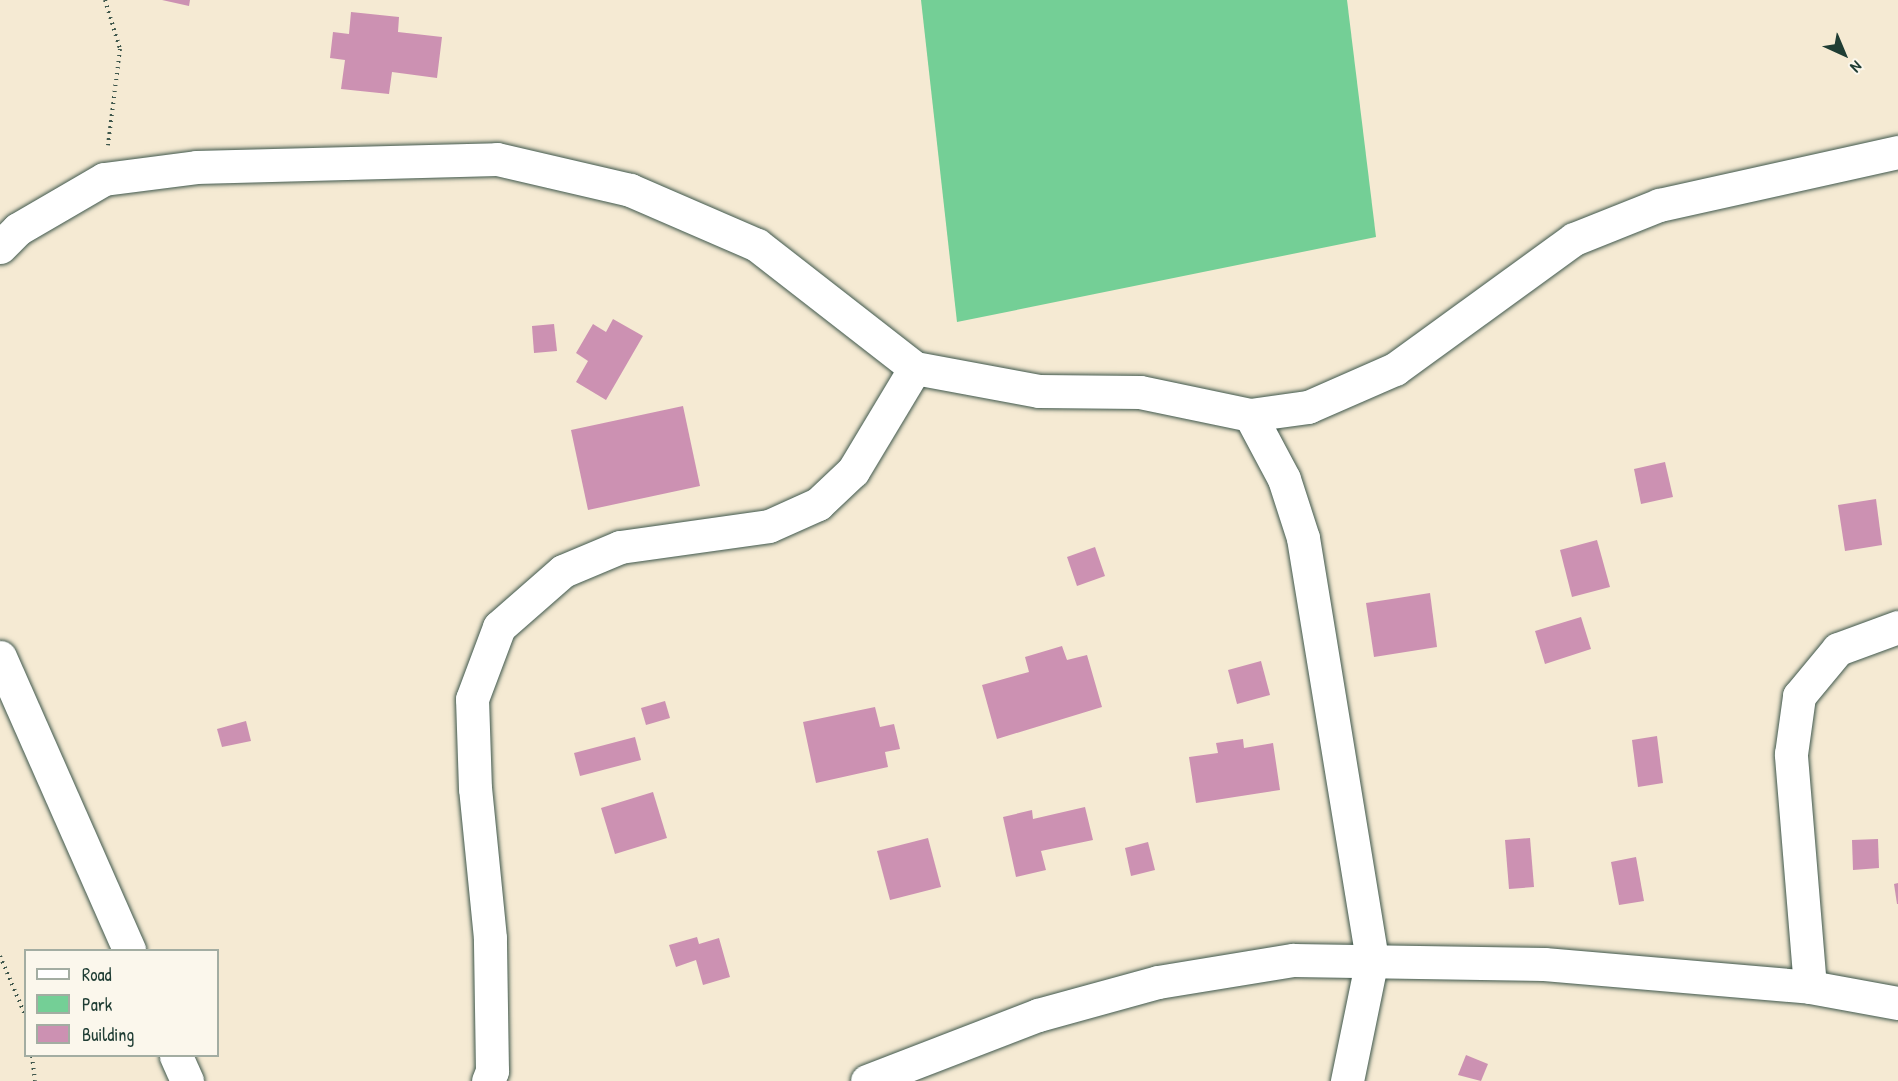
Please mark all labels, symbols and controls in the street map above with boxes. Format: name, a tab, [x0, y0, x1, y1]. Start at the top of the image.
north arrow	[1814, 24, 1874, 84]
text: N	[1846, 56, 1867, 78]
legend	[24, 949, 219, 1057]
text: Road	[82, 962, 112, 987]
text: Park	[82, 992, 112, 1017]
text: Building	[82, 1022, 134, 1047]

